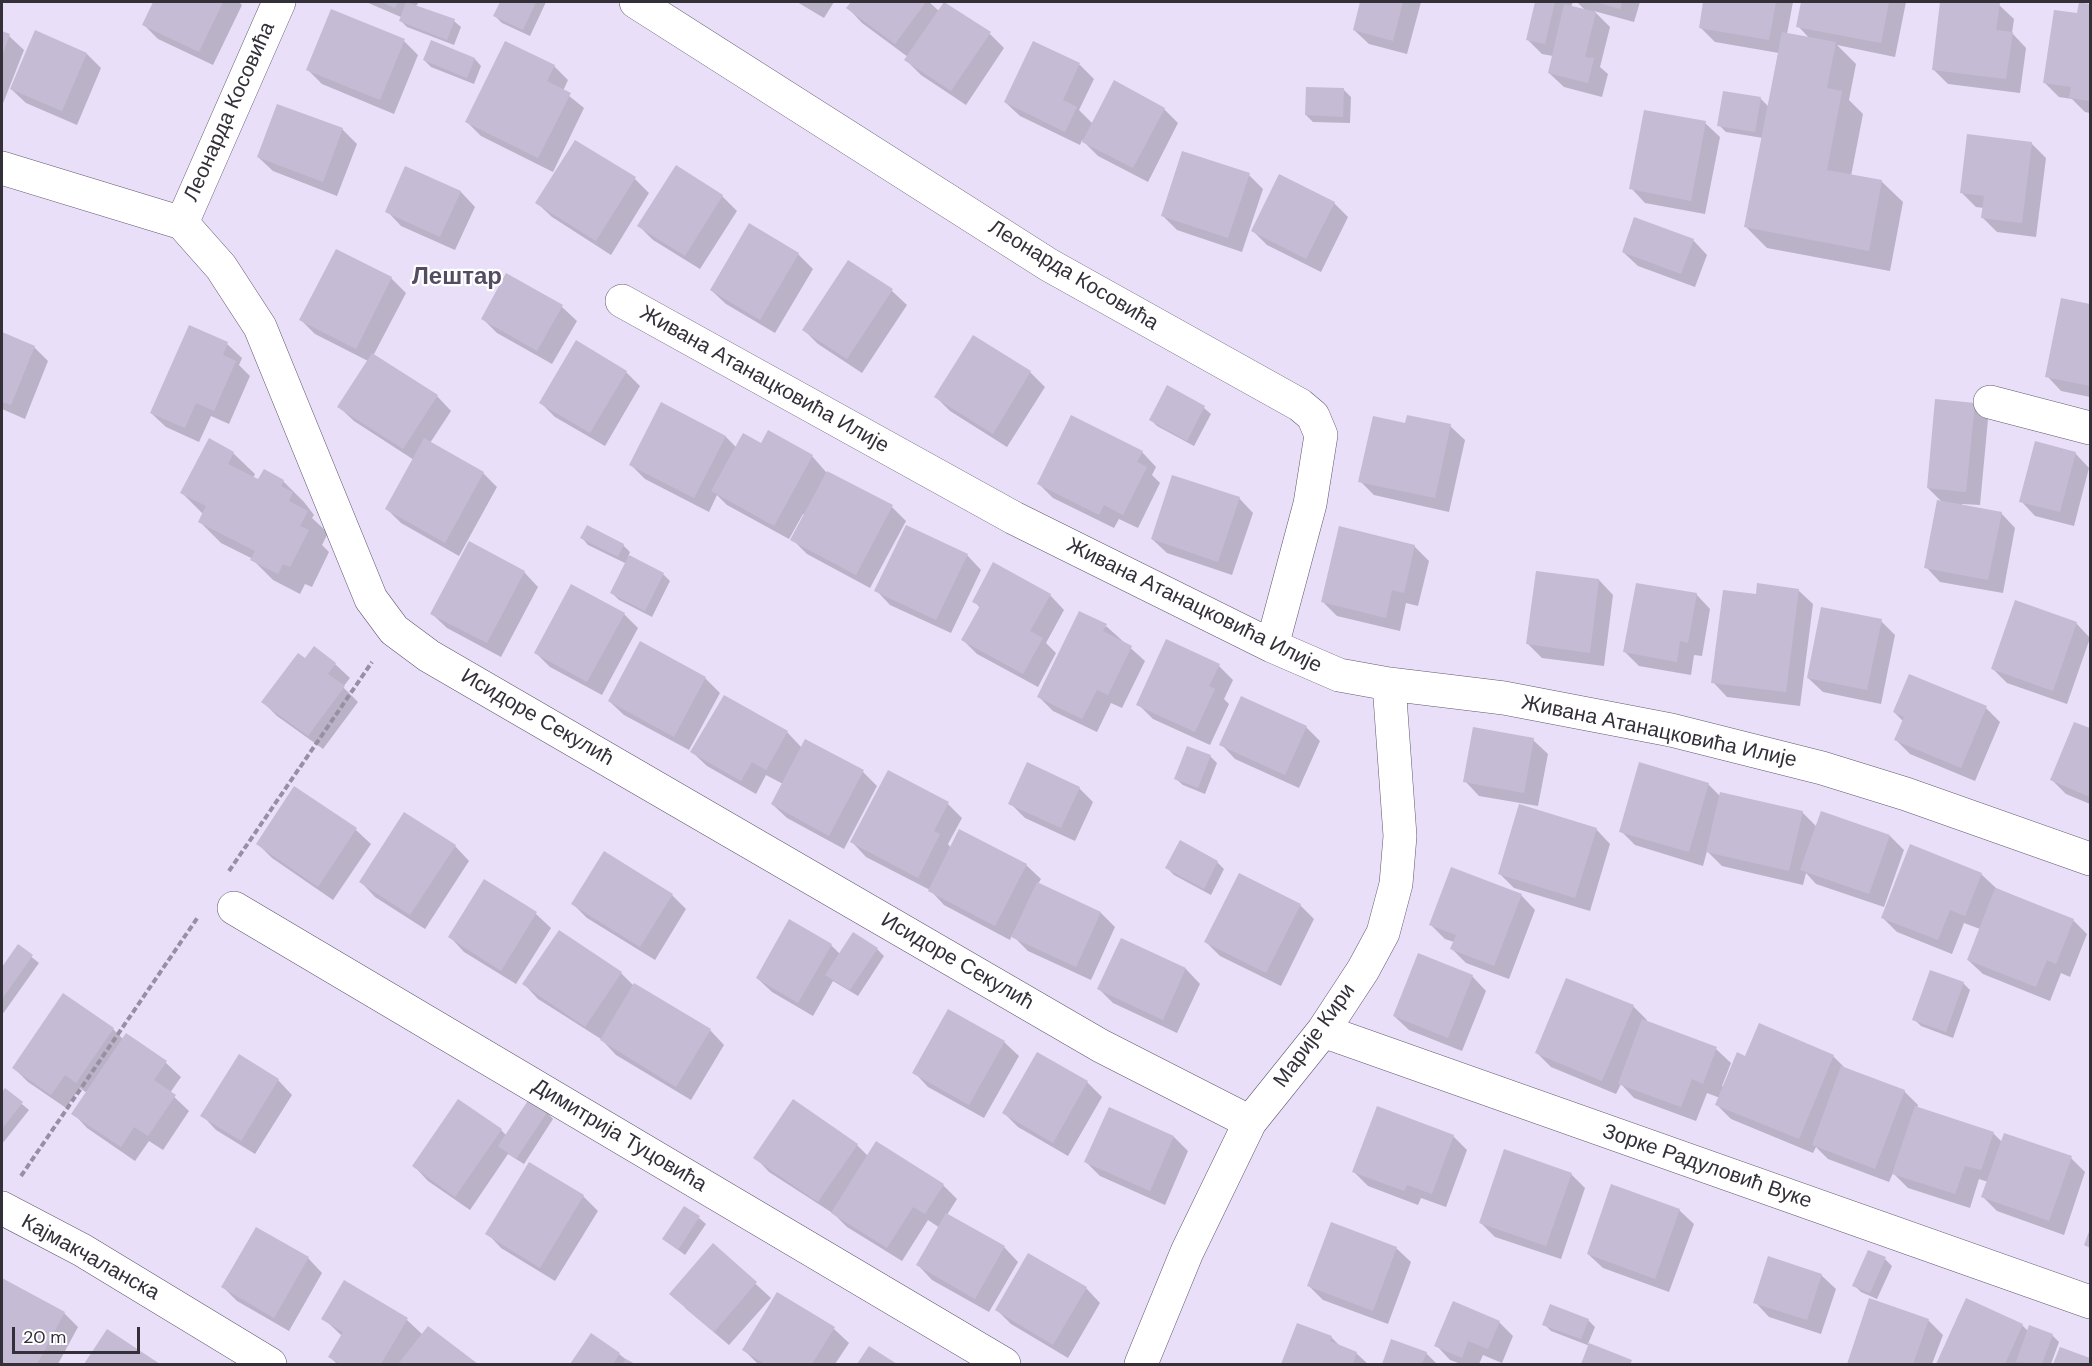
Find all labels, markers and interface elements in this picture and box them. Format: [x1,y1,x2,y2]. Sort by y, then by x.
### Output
street label: Леонарда Косовића [179,18,281,206]
street label: Леонарда Косовића [983,215,1163,337]
district label: Лештар [412,264,502,292]
street label: Живана Атанацковића Илије [635,301,893,459]
street label: Живана Атанацковића Илије [1062,533,1326,679]
street label: Исидоре Секулић [456,664,618,772]
street label: Живана Атанацковића Илије [1519,690,1799,774]
street label: Исидоре Секулић [876,908,1038,1016]
street label: Марије Кири [1269,979,1361,1093]
street label: Димитрија Туцовића [527,1074,711,1198]
street label: Зорке Радуловић Вуке [1599,1119,1815,1215]
street label: Кајмакчаланска [17,1210,163,1306]
scale bar [15,1315,142,1353]
text: 20 m [23,1325,66,1349]

